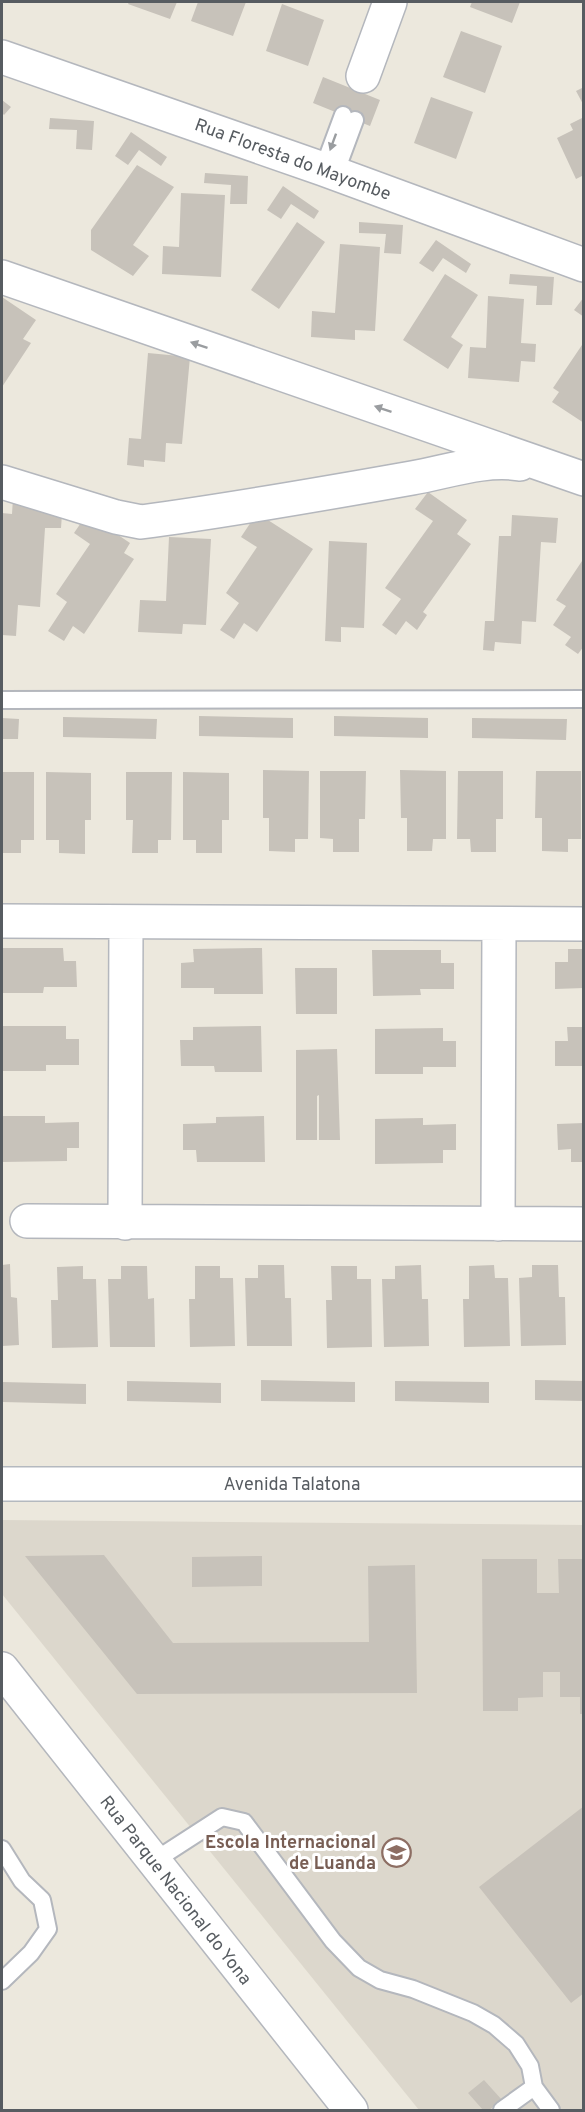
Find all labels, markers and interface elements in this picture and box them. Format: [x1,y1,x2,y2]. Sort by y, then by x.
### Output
street label: Rua Floresta do Mayombe [191,114,394,207]
one-way arrow [327,133,337,151]
one-way arrow [190,340,208,350]
one-way arrow [374,404,392,413]
street label: Avenida Talatona [223,1474,361,1497]
street label: Rua Parque Nacional do Yona [94,1792,256,1990]
place label: Escola Internacional de Luanda [205,1832,376,1876]
school or university icon: Escola Internacional de Luanda [381,1836,413,1868]

